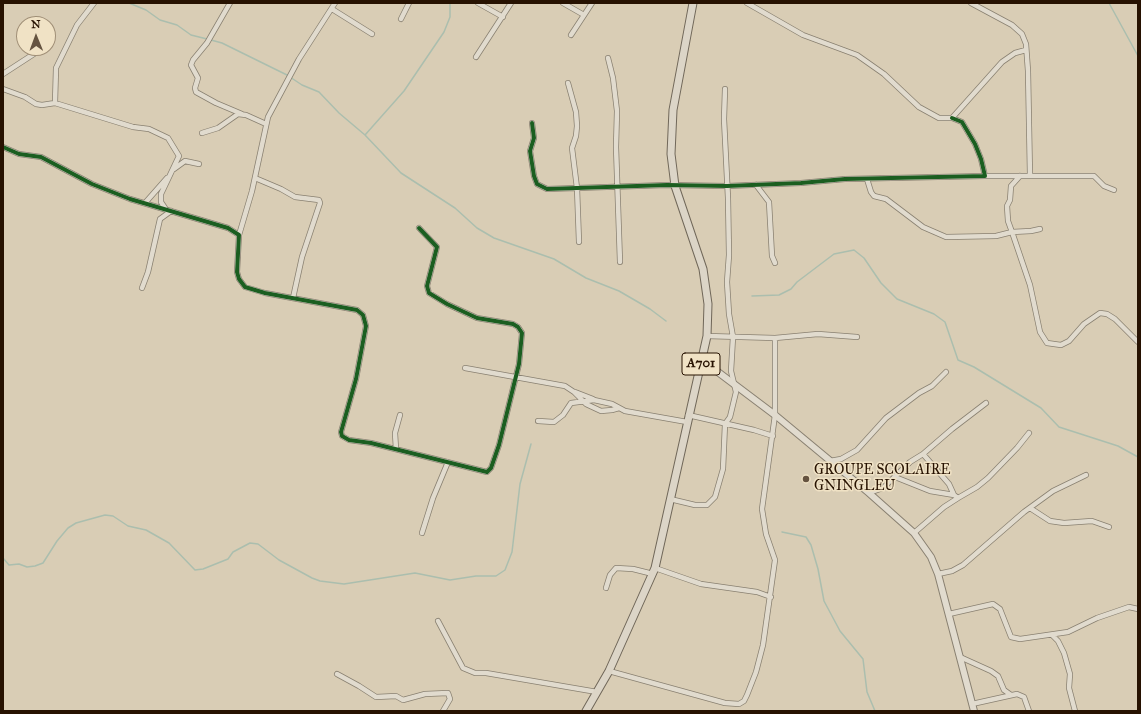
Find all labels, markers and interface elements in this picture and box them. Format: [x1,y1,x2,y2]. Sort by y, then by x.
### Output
north arrow [16,16,56,56]
text: N [31,18,41,31]
road number: A701 [682,353,720,375]
place label: GROUPE SCOLAIRE GNINGLEU [814,463,951,496]
marker: GROUPE SCOLAIRE GNINGLEU [801,474,811,484]

